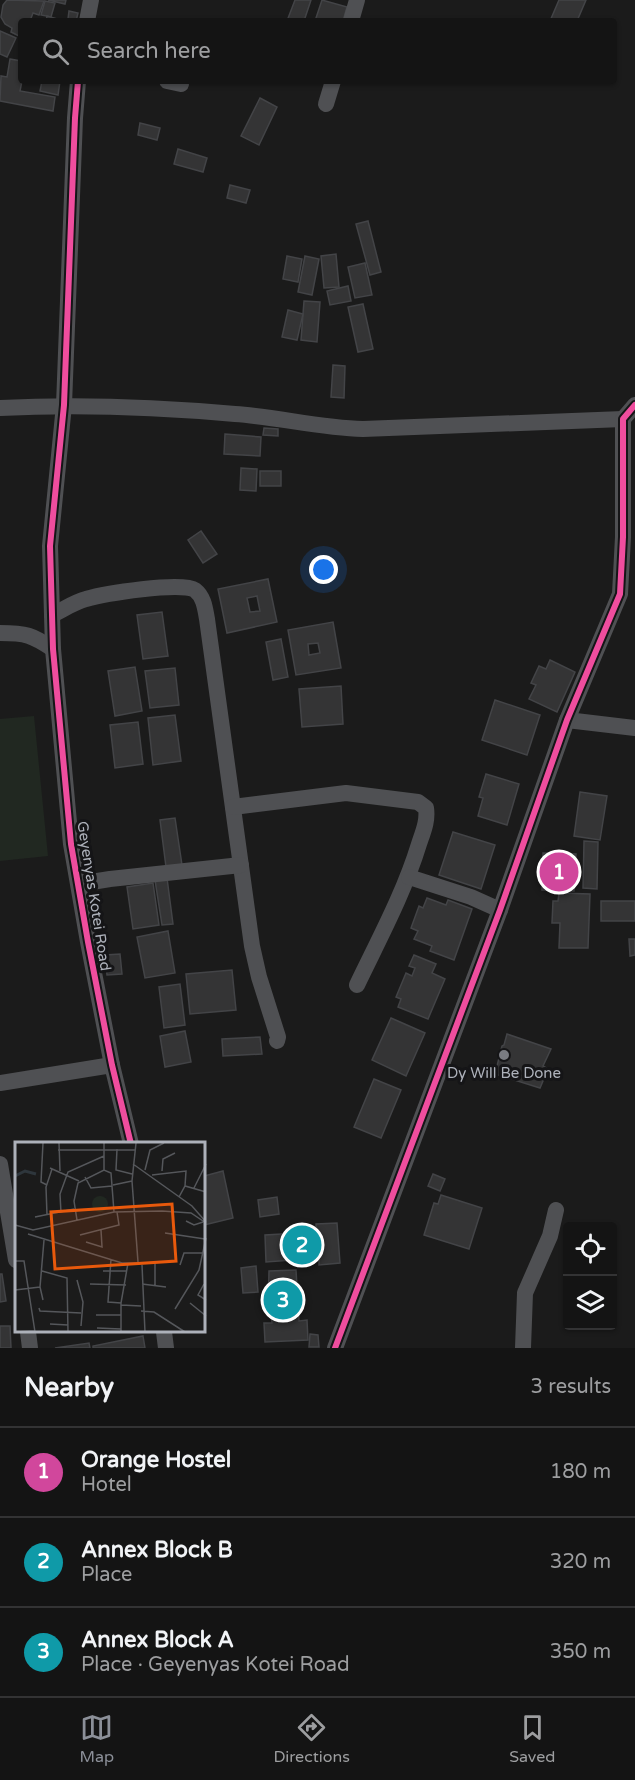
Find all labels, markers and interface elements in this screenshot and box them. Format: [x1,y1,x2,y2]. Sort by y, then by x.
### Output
search box [18,18,617,84]
icon: search [39,35,72,68]
text: Search here [87,38,211,64]
your location [309,555,338,584]
street label: Geyenyas Kotei Road [73,820,115,972]
pin: 1 [540,850,578,894]
marker: Dy Will Be Done [497,1048,511,1062]
place label: Dy Will Be Done [447,1064,561,1082]
inset map [15,1142,206,1333]
pin: 2 [282,1222,322,1268]
map controls [563,1222,617,1330]
button: locate [563,1222,617,1276]
button: layers [563,1276,617,1330]
pin: 3 [264,1278,302,1322]
text: Nearby [24,1372,114,1403]
text: 3 results [531,1375,611,1399]
text: Orange Hostel [81,1447,231,1473]
text: 1 [37,1460,50,1484]
text: 180 m [550,1460,611,1484]
text: Hotel [81,1473,132,1497]
text: Annex Block B [81,1537,233,1563]
text: 2 [37,1550,50,1574]
text: 320 m [550,1550,611,1574]
text: Place [81,1563,132,1587]
text: Annex Block A [81,1627,234,1653]
text: 3 [37,1640,50,1664]
text: 350 m [550,1640,611,1664]
text: Place · Geyenyas Kotei Road [81,1653,350,1677]
tab: Map [80,1711,114,1767]
tab: Directions [273,1711,350,1767]
tab: Saved [509,1711,555,1767]

